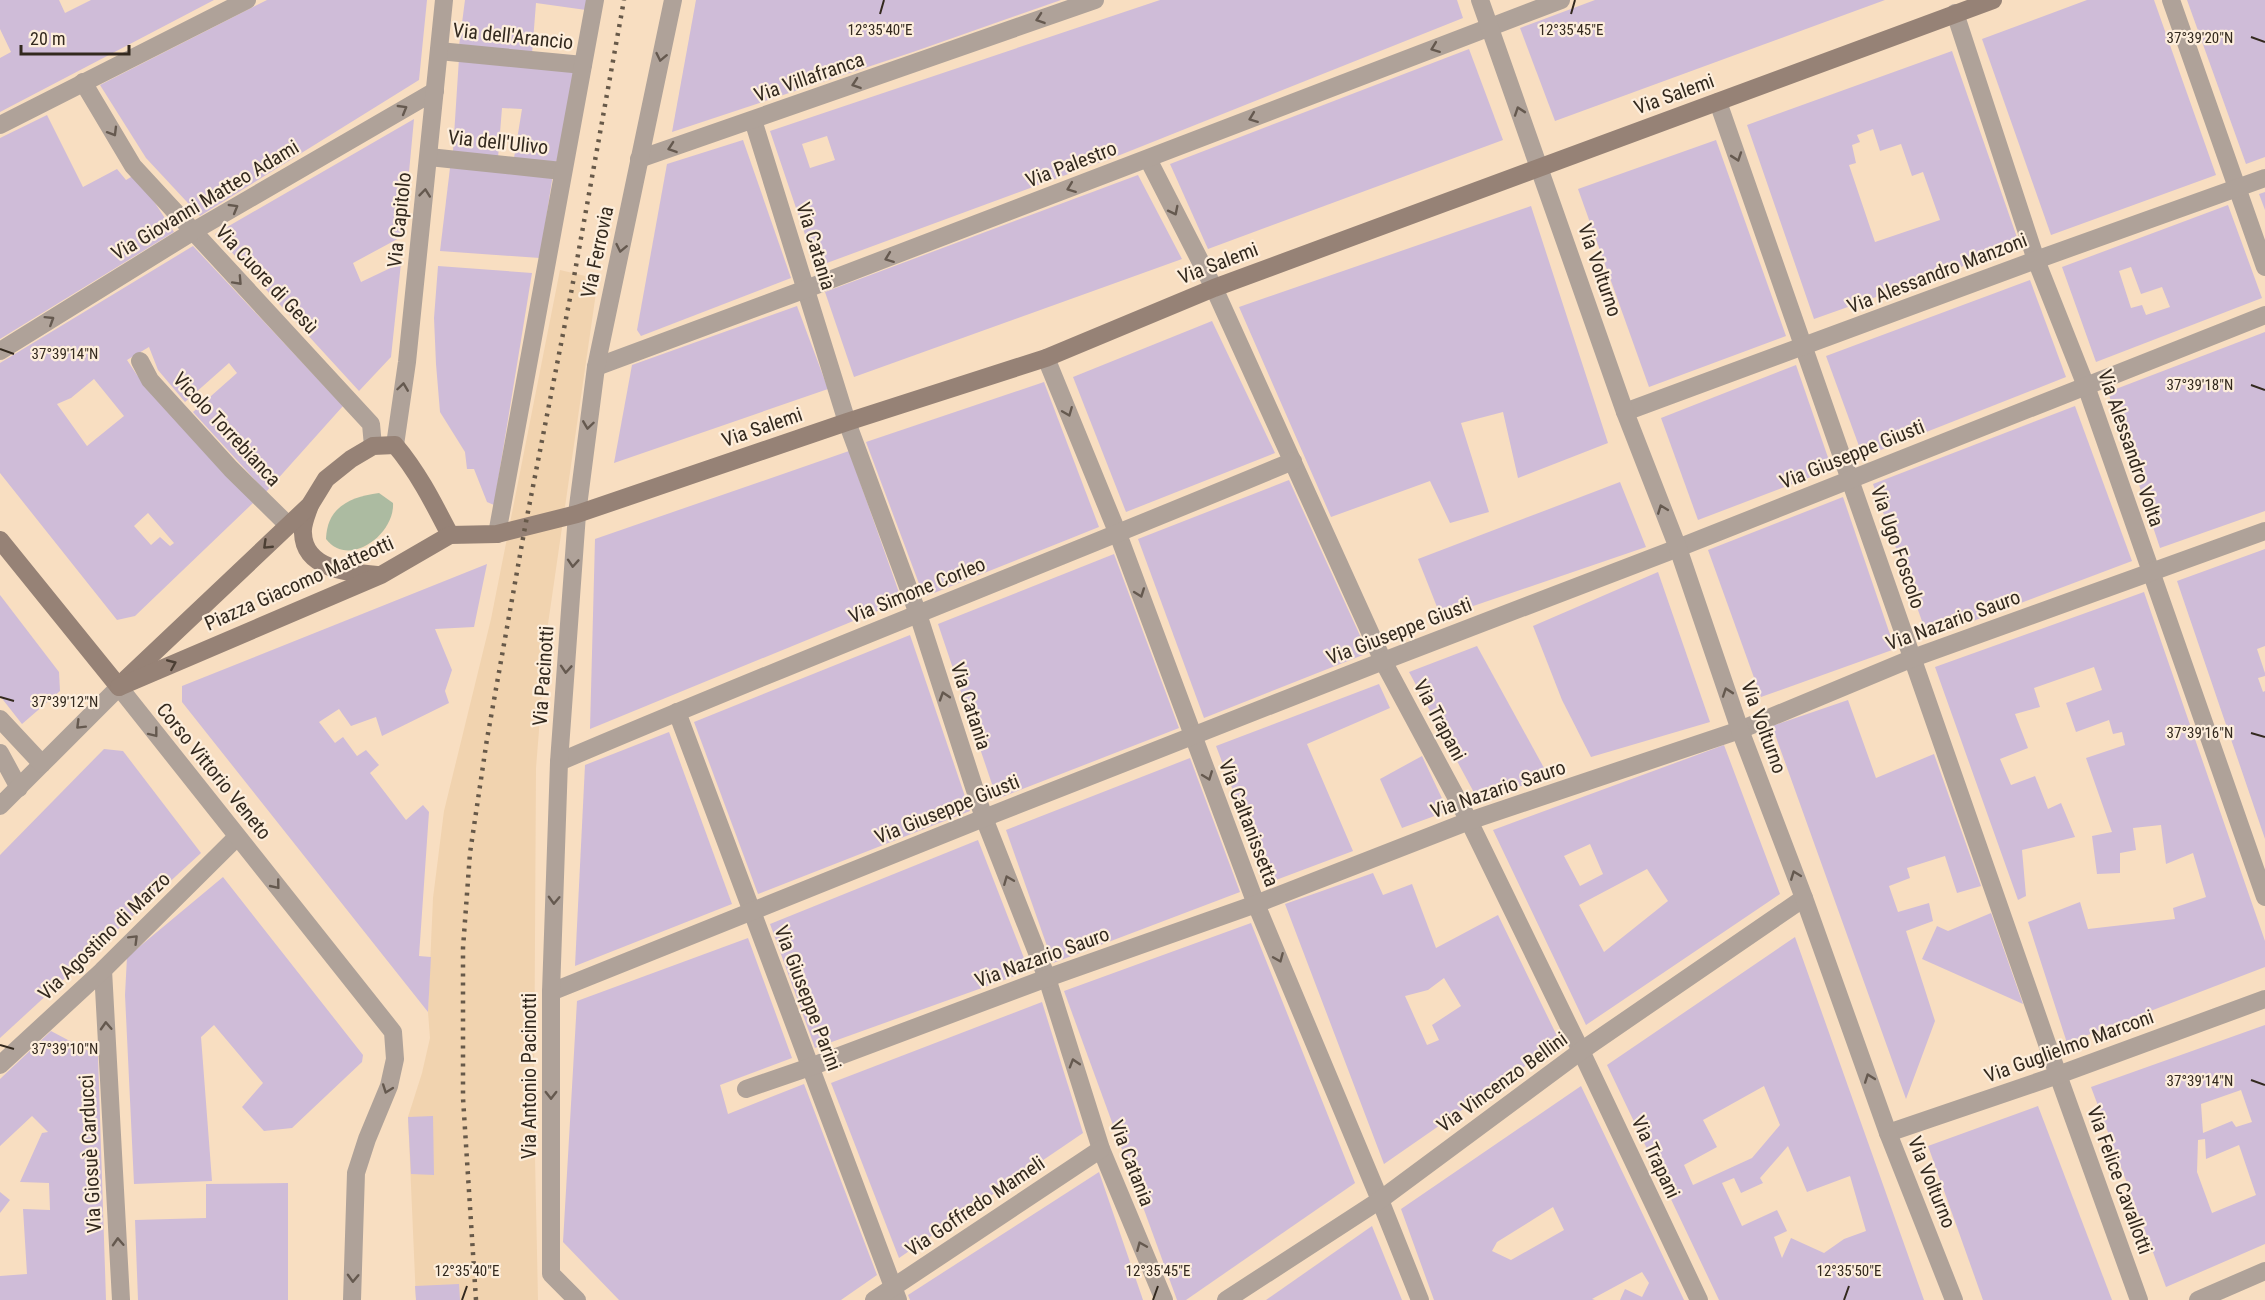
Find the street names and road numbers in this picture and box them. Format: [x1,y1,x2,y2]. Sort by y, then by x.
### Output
street label: Via dell'Arancio [451,18,575,54]
street label: Via Villafranca [751,47,867,107]
street label: Via Salemi [1631,68,1717,120]
street label: Via dell'Ulivo [447,125,549,159]
street label: Via Giovanni Matteo Adami [107,135,303,265]
street label: Via Palestro [1022,136,1120,192]
street label: Via Capitolo [382,171,416,269]
street label: Via Catania [791,199,841,293]
street label: Via Ferrovia [576,204,618,300]
street label: Via Cuore di Gesù [210,220,324,338]
street label: Via Volturno [1573,220,1627,320]
street label: Via Alessandro Manzoni [1844,228,2030,318]
street label: Via Salemi [1175,237,1261,289]
street label: Via Alessandro Volta [2093,366,2169,530]
street label: Vicolo Torrebianca [168,367,286,491]
street label: Via Salemi [719,402,805,452]
street label: Via Giuseppe Giusti [1776,414,1928,494]
street label: Via Ugo Foscolo [1866,482,1930,612]
street label: Piazza Giacomo Matteotti [201,530,397,636]
street label: Via Simone Corleo [845,552,989,628]
street label: Via Nazario Sauro [1883,585,2023,655]
street label: Via Giuseppe Giusti [1323,592,1475,670]
street label: Via Pacinotti [528,625,558,727]
street label: Via Catania [946,659,996,753]
street label: Via Trapani [1409,675,1471,765]
street label: Via Volturno [1736,677,1792,777]
street label: Corso Vittorio Veneto [151,698,277,844]
street label: Via Nazario Sauro [1427,755,1569,823]
street label: Via Caltanissetta [1214,756,1284,890]
street label: Via Giuseppe Giusti [871,769,1023,849]
street label: Via Agostino di Marzo [33,867,175,1005]
street label: Via Giuseppe Parini [769,922,847,1074]
street label: Via Nazario Sauro [972,922,1112,992]
street label: Via Antonio Pacinotti [517,993,541,1159]
street label: Via Guglielmo Marconi [1981,1004,2157,1088]
street label: Via Vincenzo Bellini [1432,1027,1572,1137]
street label: Via Giosuè Carducci [74,1074,106,1234]
street label: Via Felice Cavallotti [2082,1103,2158,1257]
street label: Via Trapani [1626,1112,1686,1202]
street label: Via Catania [1105,1117,1159,1209]
street label: Via Volturno [1903,1133,1961,1231]
street label: Via Goffredo Mameli [901,1151,1049,1261]

